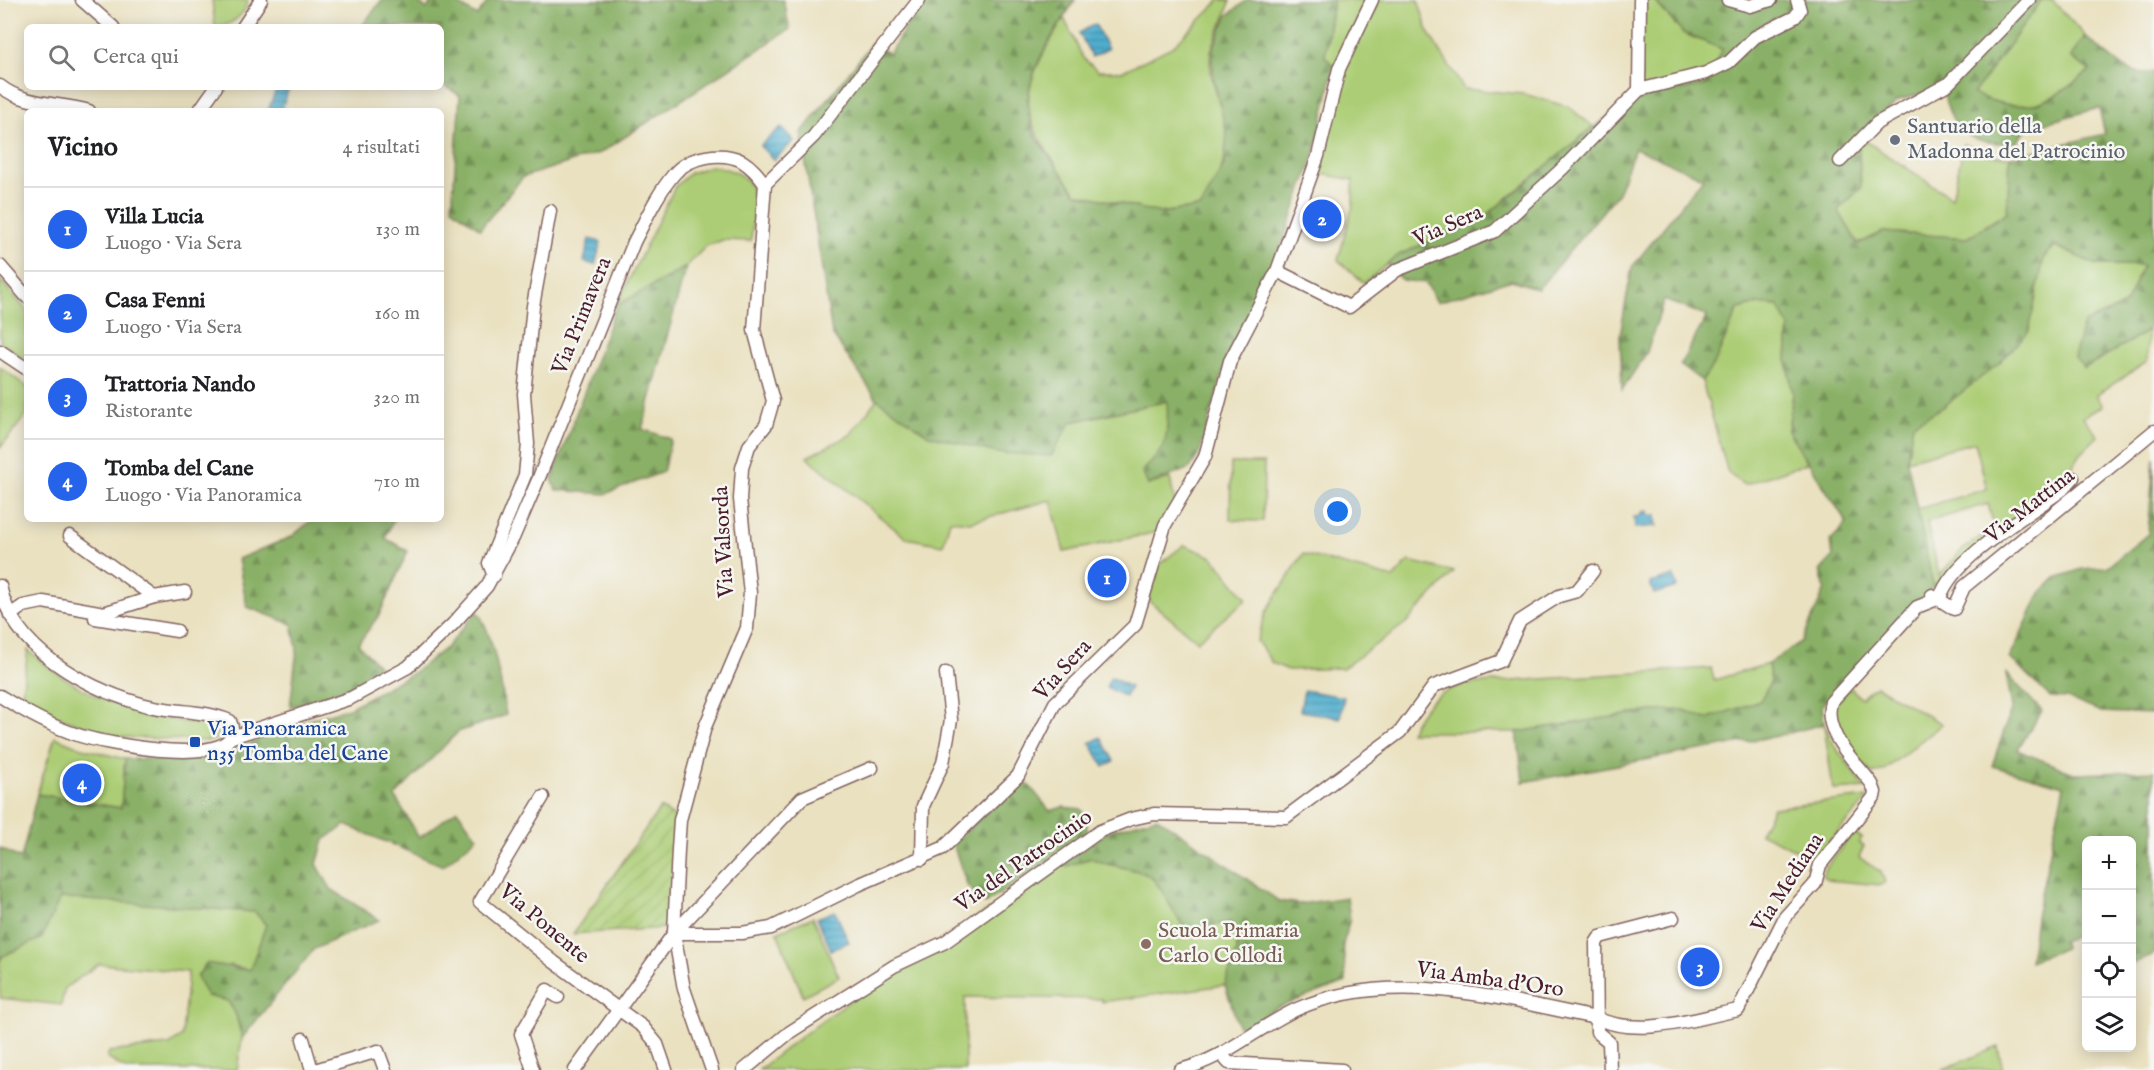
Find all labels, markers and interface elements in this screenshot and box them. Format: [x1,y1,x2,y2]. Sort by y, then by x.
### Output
search box [24,24,444,90]
icon: search [45,41,78,74]
text: Cerca qui [93,43,179,71]
place label: Santuario della Madonna del Patrocinio [1907,113,2126,166]
text: Vicino [48,131,118,164]
marker: Santuario della Madonna del Patrocinio [1888,133,1902,147]
text: 4 risultati [343,135,420,160]
pin: 2 [1302,196,1342,242]
street label: Via Sera [1408,198,1488,254]
text: Villa Lucia [105,203,204,231]
text: 1 [64,217,71,242]
text: 130 m [375,217,420,242]
text: Luogo · Via Sera [105,231,242,256]
street label: Via Primavera [545,252,619,380]
text: Casa Fenni [105,287,206,315]
text: 2 [63,301,72,326]
text: 160 m [374,301,420,326]
text: Luogo · Via Sera [105,315,242,340]
text: Trattoria Nando [105,371,255,399]
text: 3 [64,385,71,410]
text: 320 m [374,385,420,410]
text: Ristorante [105,399,193,424]
text: Tomba del Cane [105,455,254,483]
street label: Via Mattina [1978,462,2081,551]
text: 4 [63,469,72,494]
text: 710 m [374,469,420,494]
text: Luogo · Via Panoramica [105,483,302,508]
street label: Via Valsorda [707,485,741,600]
your location [1323,497,1352,526]
pin: 1 [1088,556,1126,600]
street label: Via Sera [1027,633,1098,707]
place label: Via Panoramica n35 Tomba del Cane [206,715,388,768]
marker: Via Panoramica n35 Tomba del Cane [188,735,202,749]
pin: 4 [62,760,101,806]
street label: Via del Patrocinio [949,803,1098,919]
street label: Via Mediana [1745,827,1831,939]
map controls [2082,836,2136,1052]
button: + [2082,836,2136,890]
street label: Via Ponente [492,877,595,970]
button: − [2082,890,2136,944]
place label: Scuola Primaria Carlo Collodi [1158,917,1299,970]
marker: Scuola Primaria Carlo Collodi [1139,937,1153,951]
pin: 3 [1680,944,1720,990]
button: locate [2082,944,2136,998]
street label: Via Amba d'Oro [1414,956,1566,1004]
button: layers [2082,998,2136,1052]

